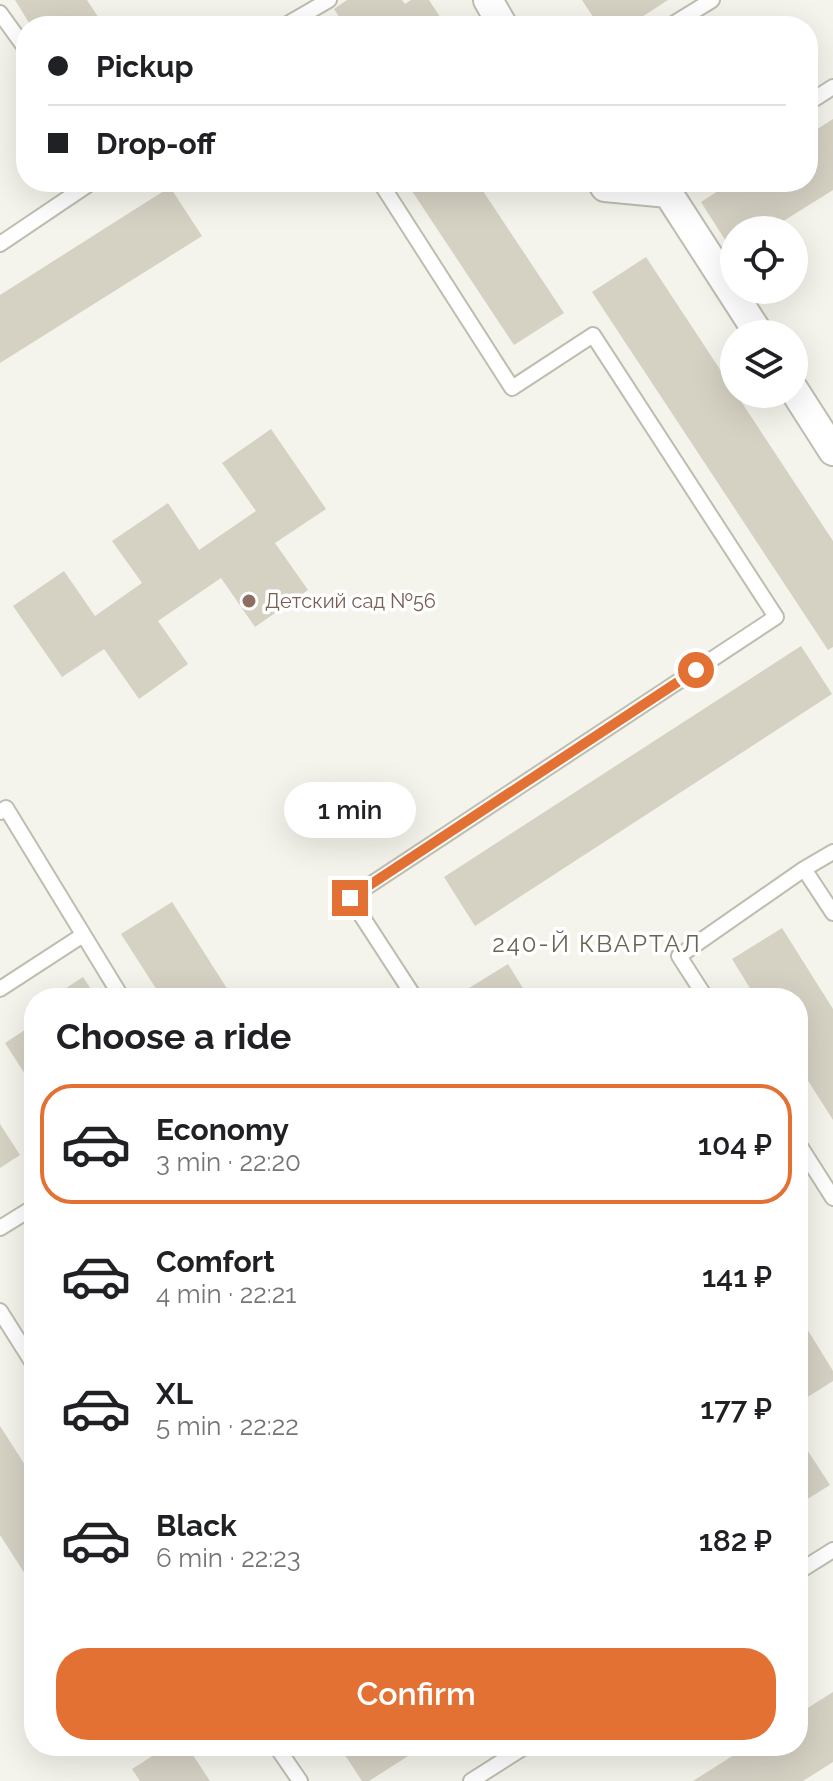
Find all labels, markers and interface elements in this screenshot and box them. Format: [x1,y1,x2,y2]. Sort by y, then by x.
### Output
text: Pickup [96,49,194,84]
text: Drop-off [96,126,216,161]
map controls [720,216,808,408]
button: locate [720,216,808,304]
button: layers [720,320,808,408]
place label: Детский сад №56 [265,589,436,613]
marker: Детский сад №56 [240,592,258,610]
route start [678,652,714,688]
callout: 1 min [284,782,416,838]
text: 1 min [318,795,382,825]
route end [332,880,368,916]
district label: 240-Й КВАРТАЛ [492,929,702,958]
text: Choose a ride [56,1015,291,1057]
icon: car [60,1108,132,1180]
text: Economy [156,1112,289,1147]
text: 104 ₽ [698,1127,772,1162]
text: 3 min · 22:20 [156,1147,301,1177]
icon: car [60,1240,132,1312]
text: Comfort [156,1244,275,1279]
text: 141 ₽ [702,1259,772,1294]
text: 4 min · 22:21 [156,1279,296,1309]
icon: car [60,1372,132,1444]
text: XL [156,1376,193,1411]
text: 177 ₽ [700,1391,772,1426]
text: 5 min · 22:22 [156,1411,299,1441]
icon: car [60,1504,132,1576]
text: Black [156,1508,237,1543]
text: 182 ₽ [699,1523,772,1558]
text: 6 min · 22:23 [156,1543,301,1573]
button: Confirm [56,1648,776,1740]

